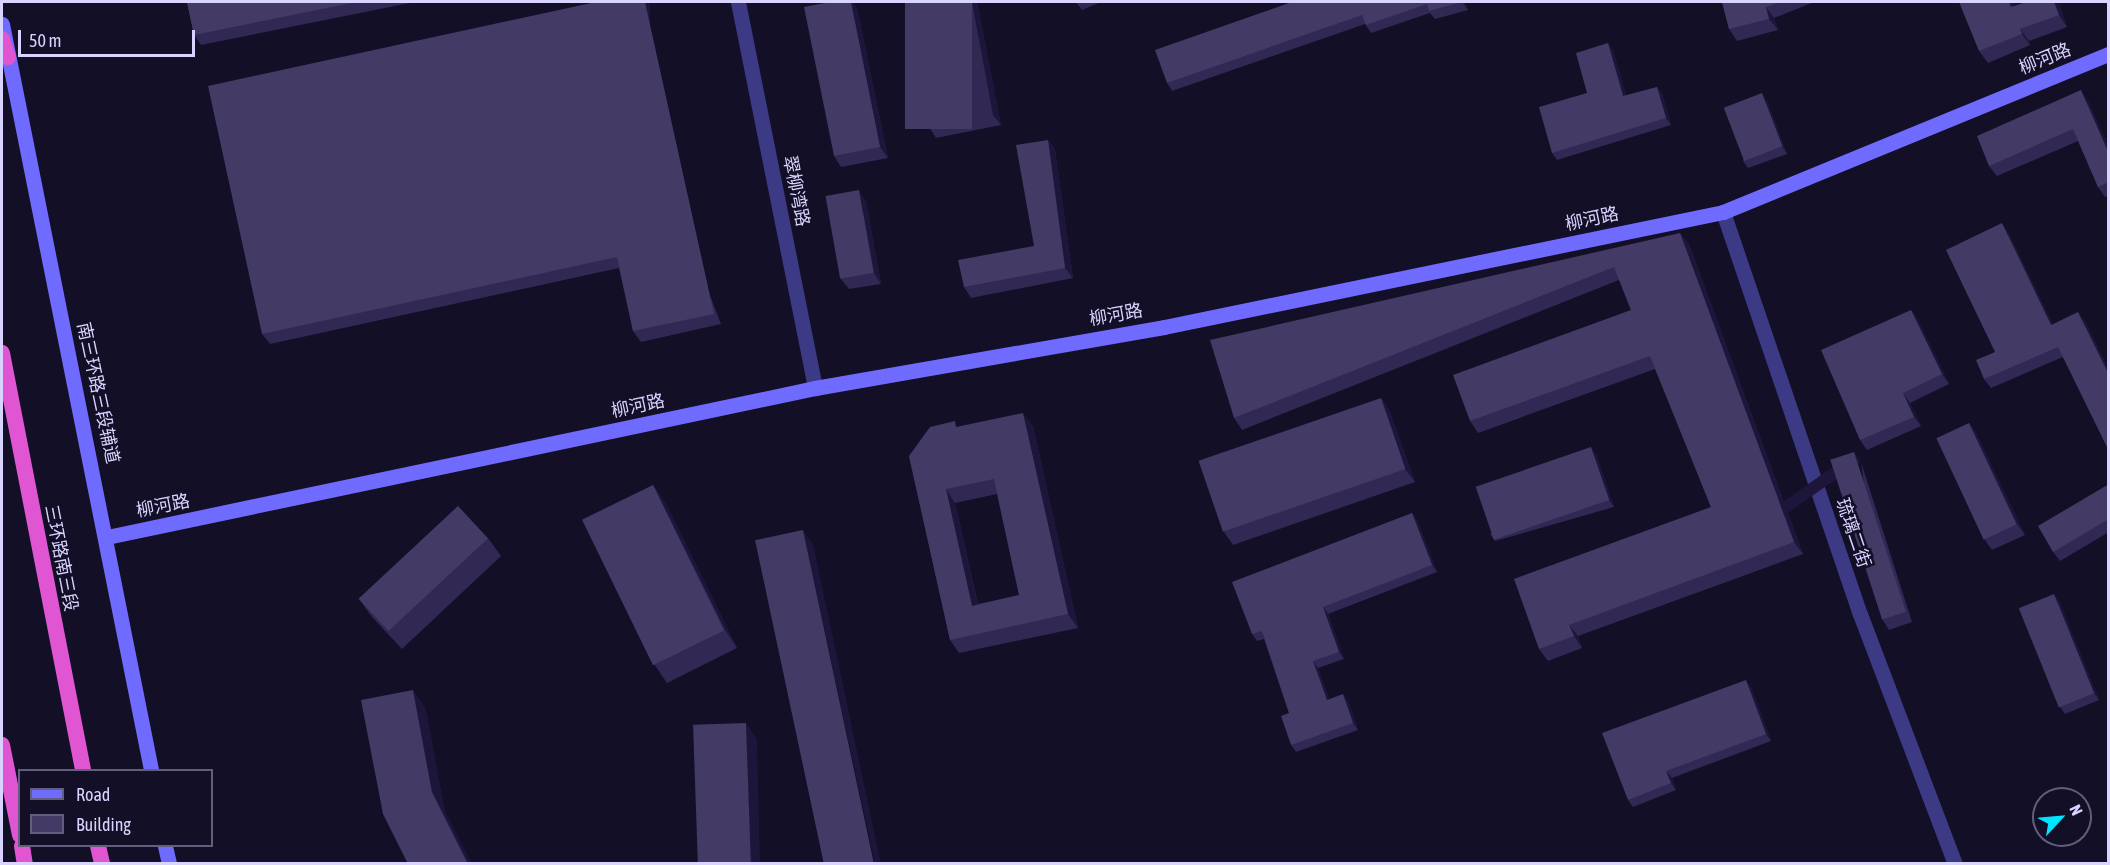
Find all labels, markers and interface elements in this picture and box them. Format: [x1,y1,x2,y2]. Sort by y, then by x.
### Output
scale bar [21,18,198,56]
text: 50 m [29,30,61,51]
street label: 柳河路 [2016,39,2074,79]
street label: 翠柳湾路 [779,154,813,228]
street label: 柳河路 [1563,203,1621,235]
street label: 柳河路 [1088,300,1144,330]
street label: 南三环路三段辅道 [72,320,124,466]
street label: 柳河路 [609,390,667,422]
street label: 柳河路 [134,490,192,522]
street label: 琉璃二街 [1831,495,1875,571]
street label: 三环路南三段 [40,503,82,613]
legend [18,769,213,847]
text: Road [76,784,110,805]
north arrow [2032,787,2092,847]
text: N [2066,802,2087,818]
text: Building [76,814,131,835]

